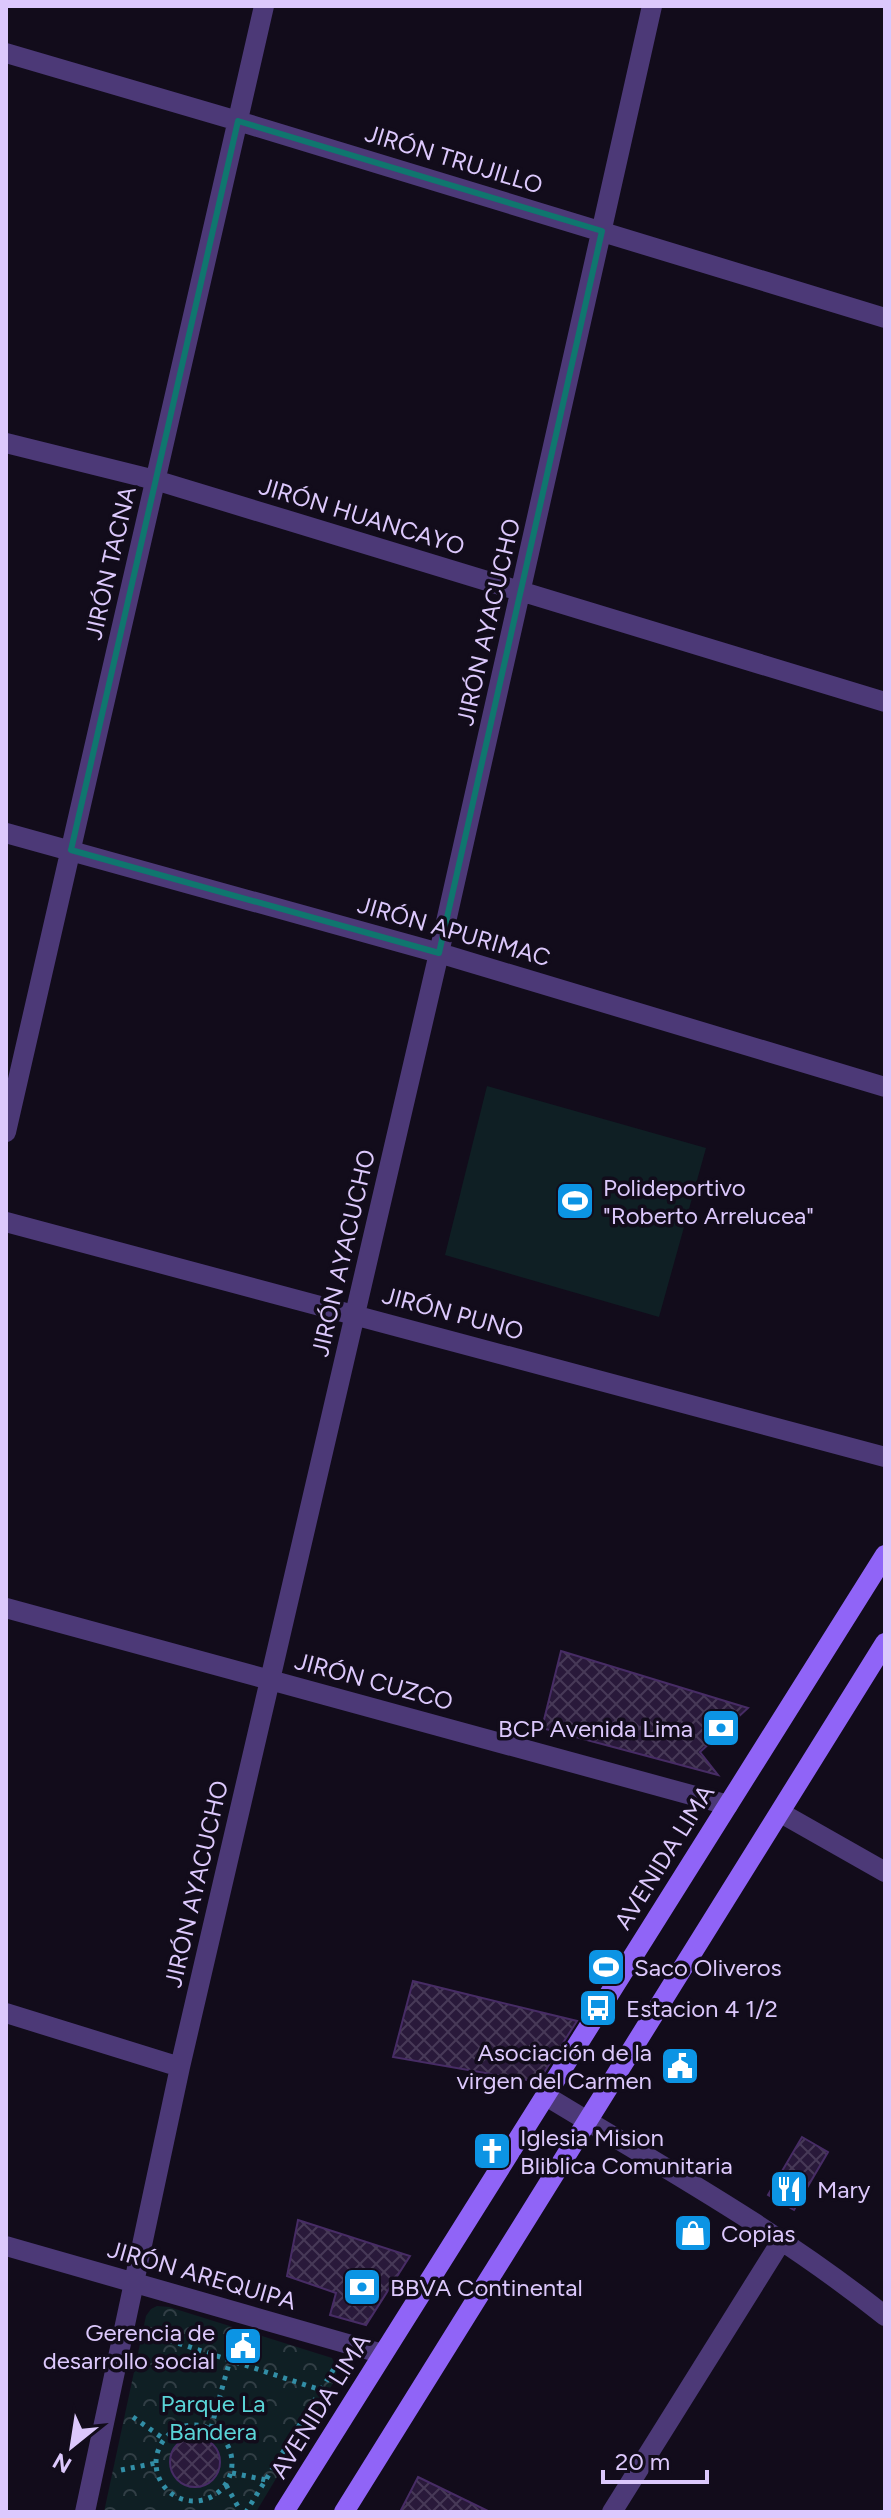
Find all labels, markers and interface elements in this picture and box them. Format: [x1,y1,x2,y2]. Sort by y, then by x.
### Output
street label: JIRÓN TRUJILLO [362,118,546,200]
street label: JIRÓN HUANCAYO [256,471,468,561]
street label: JIRÓN TACNA [78,483,142,642]
street label: JIRÓN AYACUCHO [450,516,526,728]
street label: JIRÓN APURIMAC [354,890,554,972]
street label: JIRÓN AYACUCHO [305,1147,381,1359]
place label: Polideportivo "Roberto Arrelucea" [603,1173,814,1230]
sports icon: Polideportivo "Roberto Arrelucea" [554,1180,596,1222]
street label: JIRÓN PUNO [379,1280,527,1346]
street label: JIRÓN CUZCO [292,1646,456,1716]
bank icon: BCP Avenida Lima [700,1707,742,1749]
place label: BCP Avenida Lima [498,1714,693,1743]
street label: JIRÓN AYACUCHO [158,1778,234,1990]
street label: AVENIDA LIMA [608,1779,721,1935]
sports icon: Saco Oliveros [585,1946,627,1988]
place label: Saco Oliveros [634,1953,782,1982]
bus stop icon: Estacion 4 1/2 [577,1987,619,2029]
place label: Estacion 4 1/2 [626,1994,778,2023]
place label: Asociación de la virgen del Carmen [456,2038,652,2095]
public building icon: Asociación de la virgen del Carmen [659,2045,701,2087]
place label: Iglesia Mision Bliblica Comunitaria [520,2123,733,2180]
church icon: Iglesia Mision Bliblica Comunitaria [471,2130,513,2172]
restaurant icon: Mary [768,2168,810,2210]
place label: Mary [817,2175,871,2204]
shop icon: Copias [672,2212,714,2254]
place label: Copias [721,2219,795,2248]
street label: JIRÓN AREQUIPA [104,2234,300,2316]
bank icon: BBVA Continental [341,2266,383,2308]
place label: BBVA Continental [390,2273,583,2302]
place label: Gerencia de desarrollo social [43,2318,215,2375]
public building icon: Gerencia de desarrollo social [222,2325,264,2367]
street label: AVENIDA LIMA [264,2328,377,2484]
park label: Parque La Bandera [160,2389,266,2446]
north arrow [32,2406,112,2486]
scale bar [603,2434,707,2484]
text: N [48,2447,76,2479]
text: 20 m [615,2447,670,2476]

